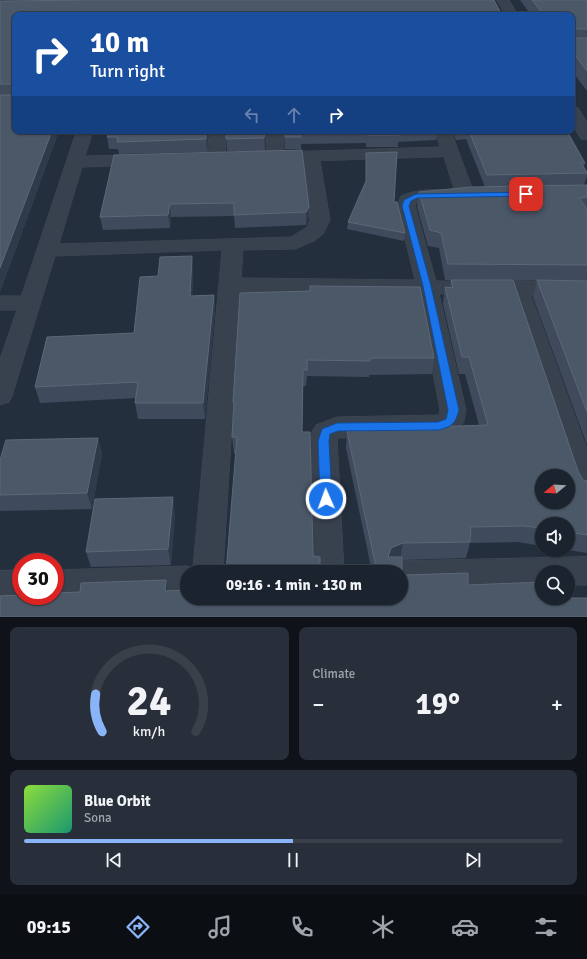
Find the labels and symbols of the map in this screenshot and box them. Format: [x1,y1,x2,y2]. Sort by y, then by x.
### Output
pin [509,177,543,211]
north arrow [535,469,575,509]
position arrow [305,478,347,520]
speed limit sign: 30 [12,553,64,605]

